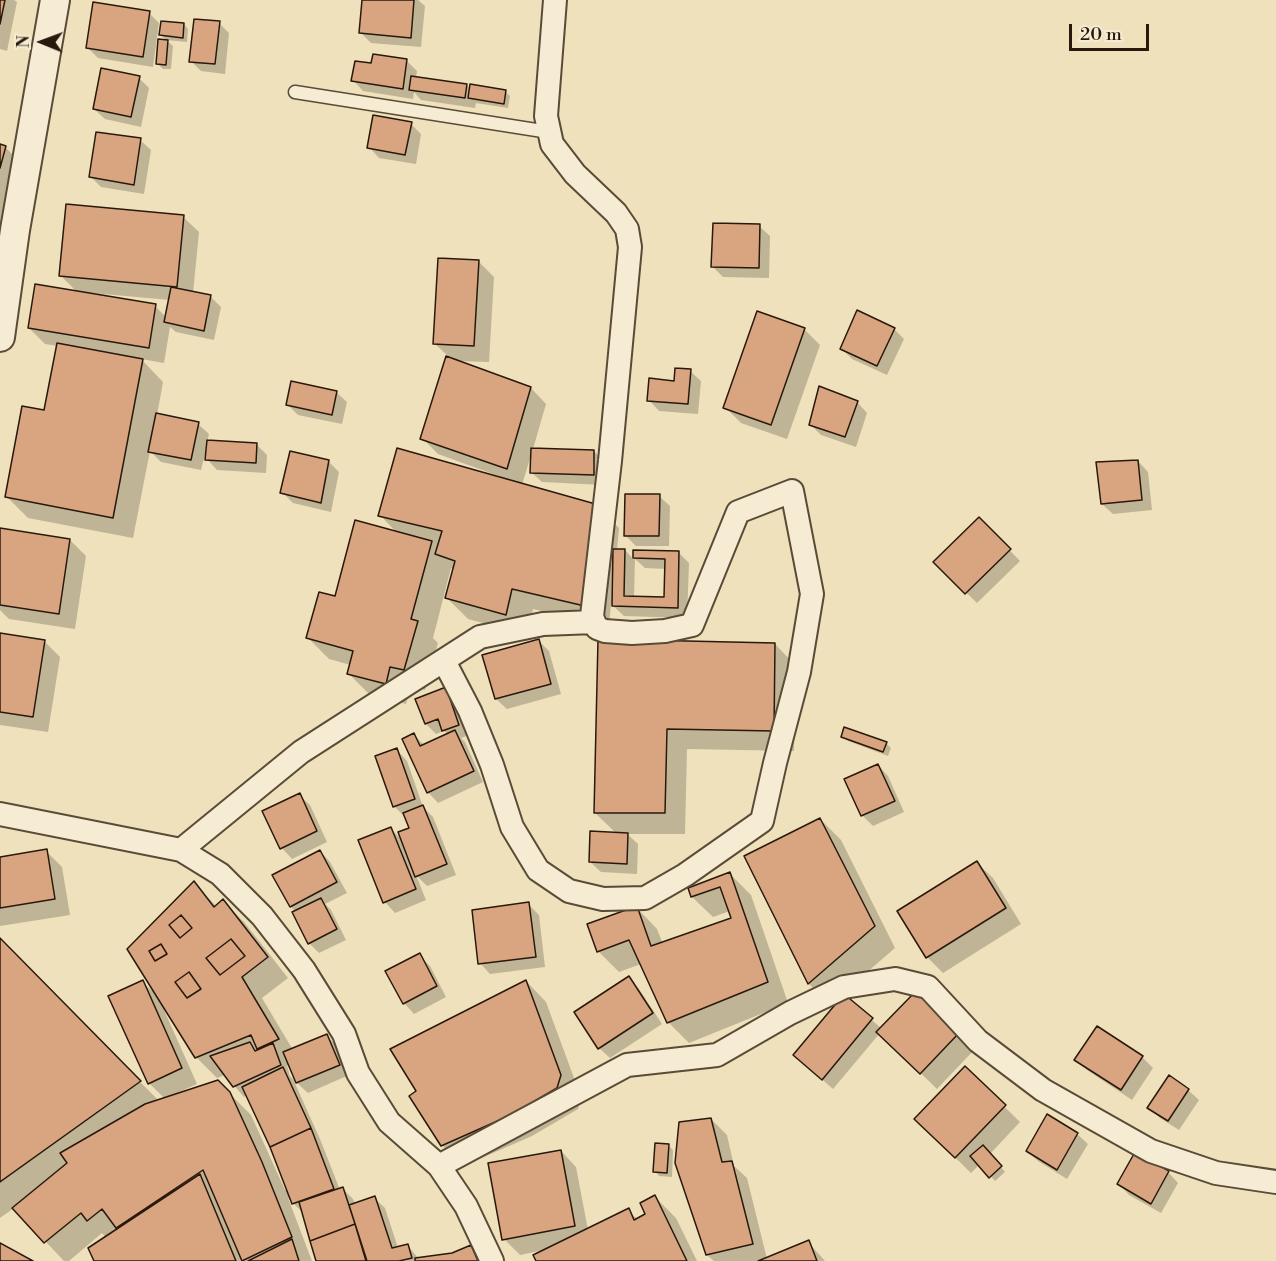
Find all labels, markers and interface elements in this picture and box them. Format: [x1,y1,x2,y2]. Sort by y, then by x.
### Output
north arrow [12,12,72,72]
scale bar [1072,12,1152,50]
text: 20 m [1080,23,1122,46]
text: N [14,35,34,48]

